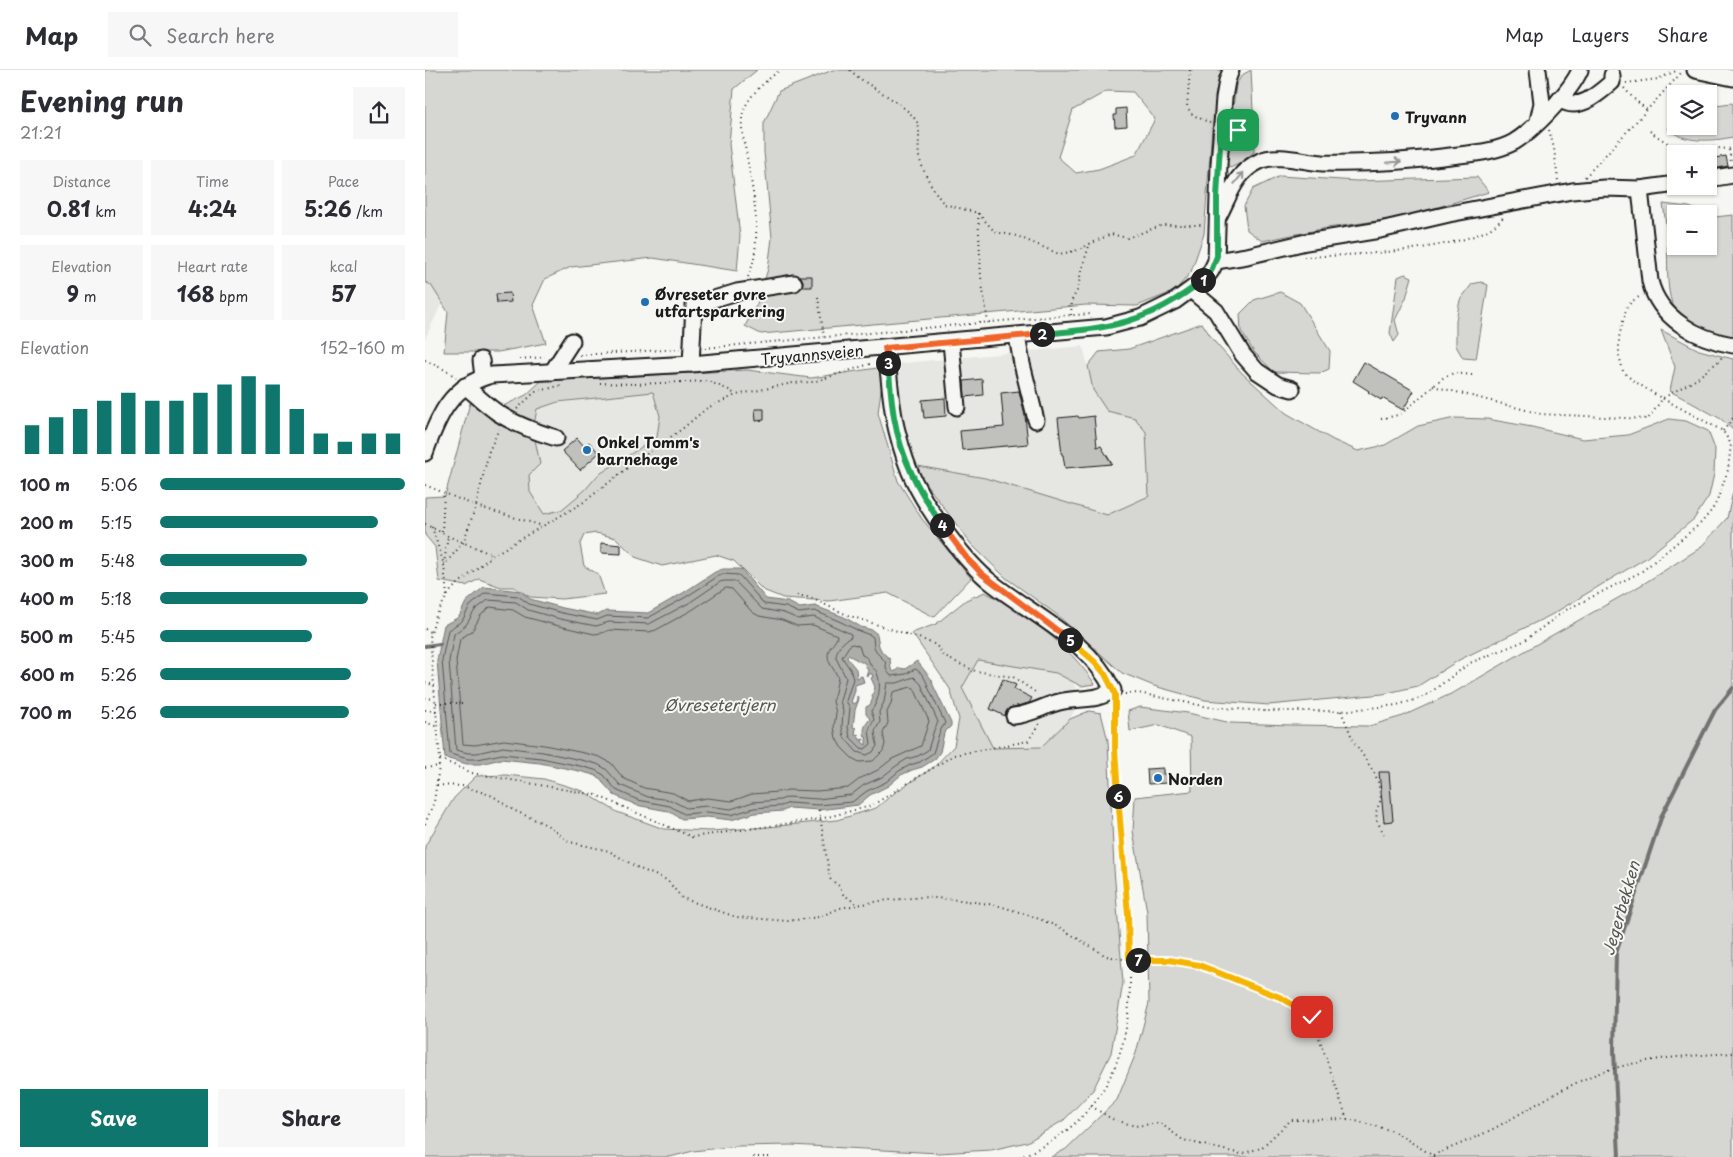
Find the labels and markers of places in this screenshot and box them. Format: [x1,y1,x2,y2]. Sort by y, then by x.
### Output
place label: Tryvann [1405,105,1467,128]
pin [1217,109,1259,151]
marker: Tryvann [1389,110,1401,122]
pin: 1 [1191,268,1215,292]
place label: Øvreseter øvre utfartsparkering [655,282,785,322]
marker: Øvreseter øvre utfartsparkering [639,296,651,308]
pin: 2 [1029,322,1055,346]
pin: 3 [875,350,901,376]
place label: Onkel Tomm's barnehage [597,430,700,470]
marker: Onkel Tomm's barnehage [581,444,593,456]
pin: 4 [929,512,955,538]
pin: 5 [1057,628,1083,652]
place label: Norden [1168,767,1223,790]
marker: Norden [1152,772,1164,784]
pin: 6 [1105,784,1131,808]
pin: 7 [1125,948,1151,972]
pin [1291,996,1333,1038]

